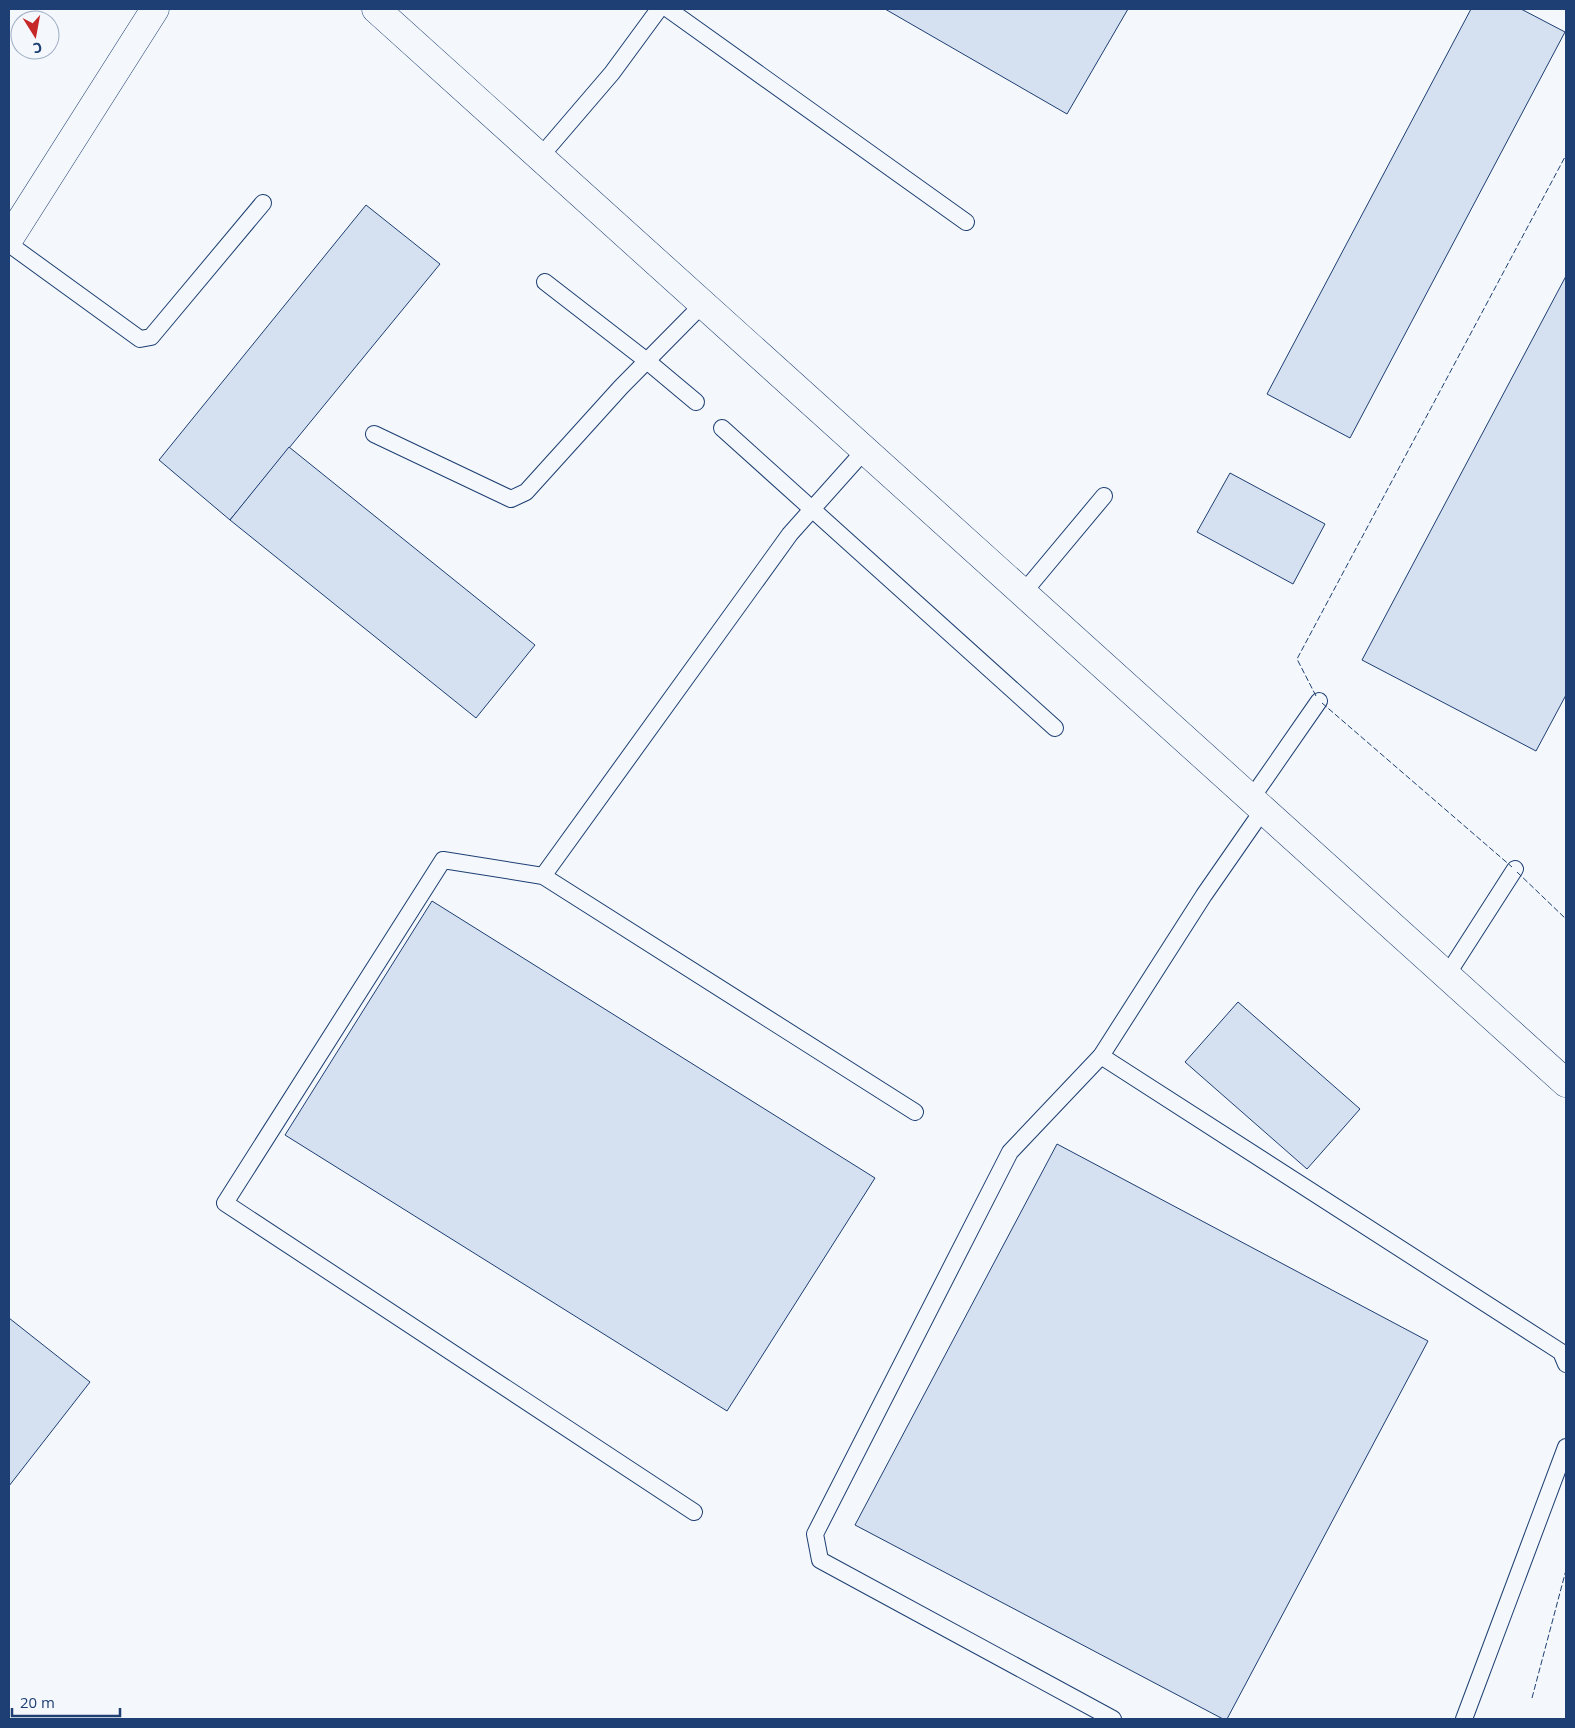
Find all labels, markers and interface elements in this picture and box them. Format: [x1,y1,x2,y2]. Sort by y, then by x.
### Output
north arrow [10,10,60,60]
text: С [31,38,44,58]
scale bar [12,1686,120,1718]
text: 20 m [20,1692,55,1712]

